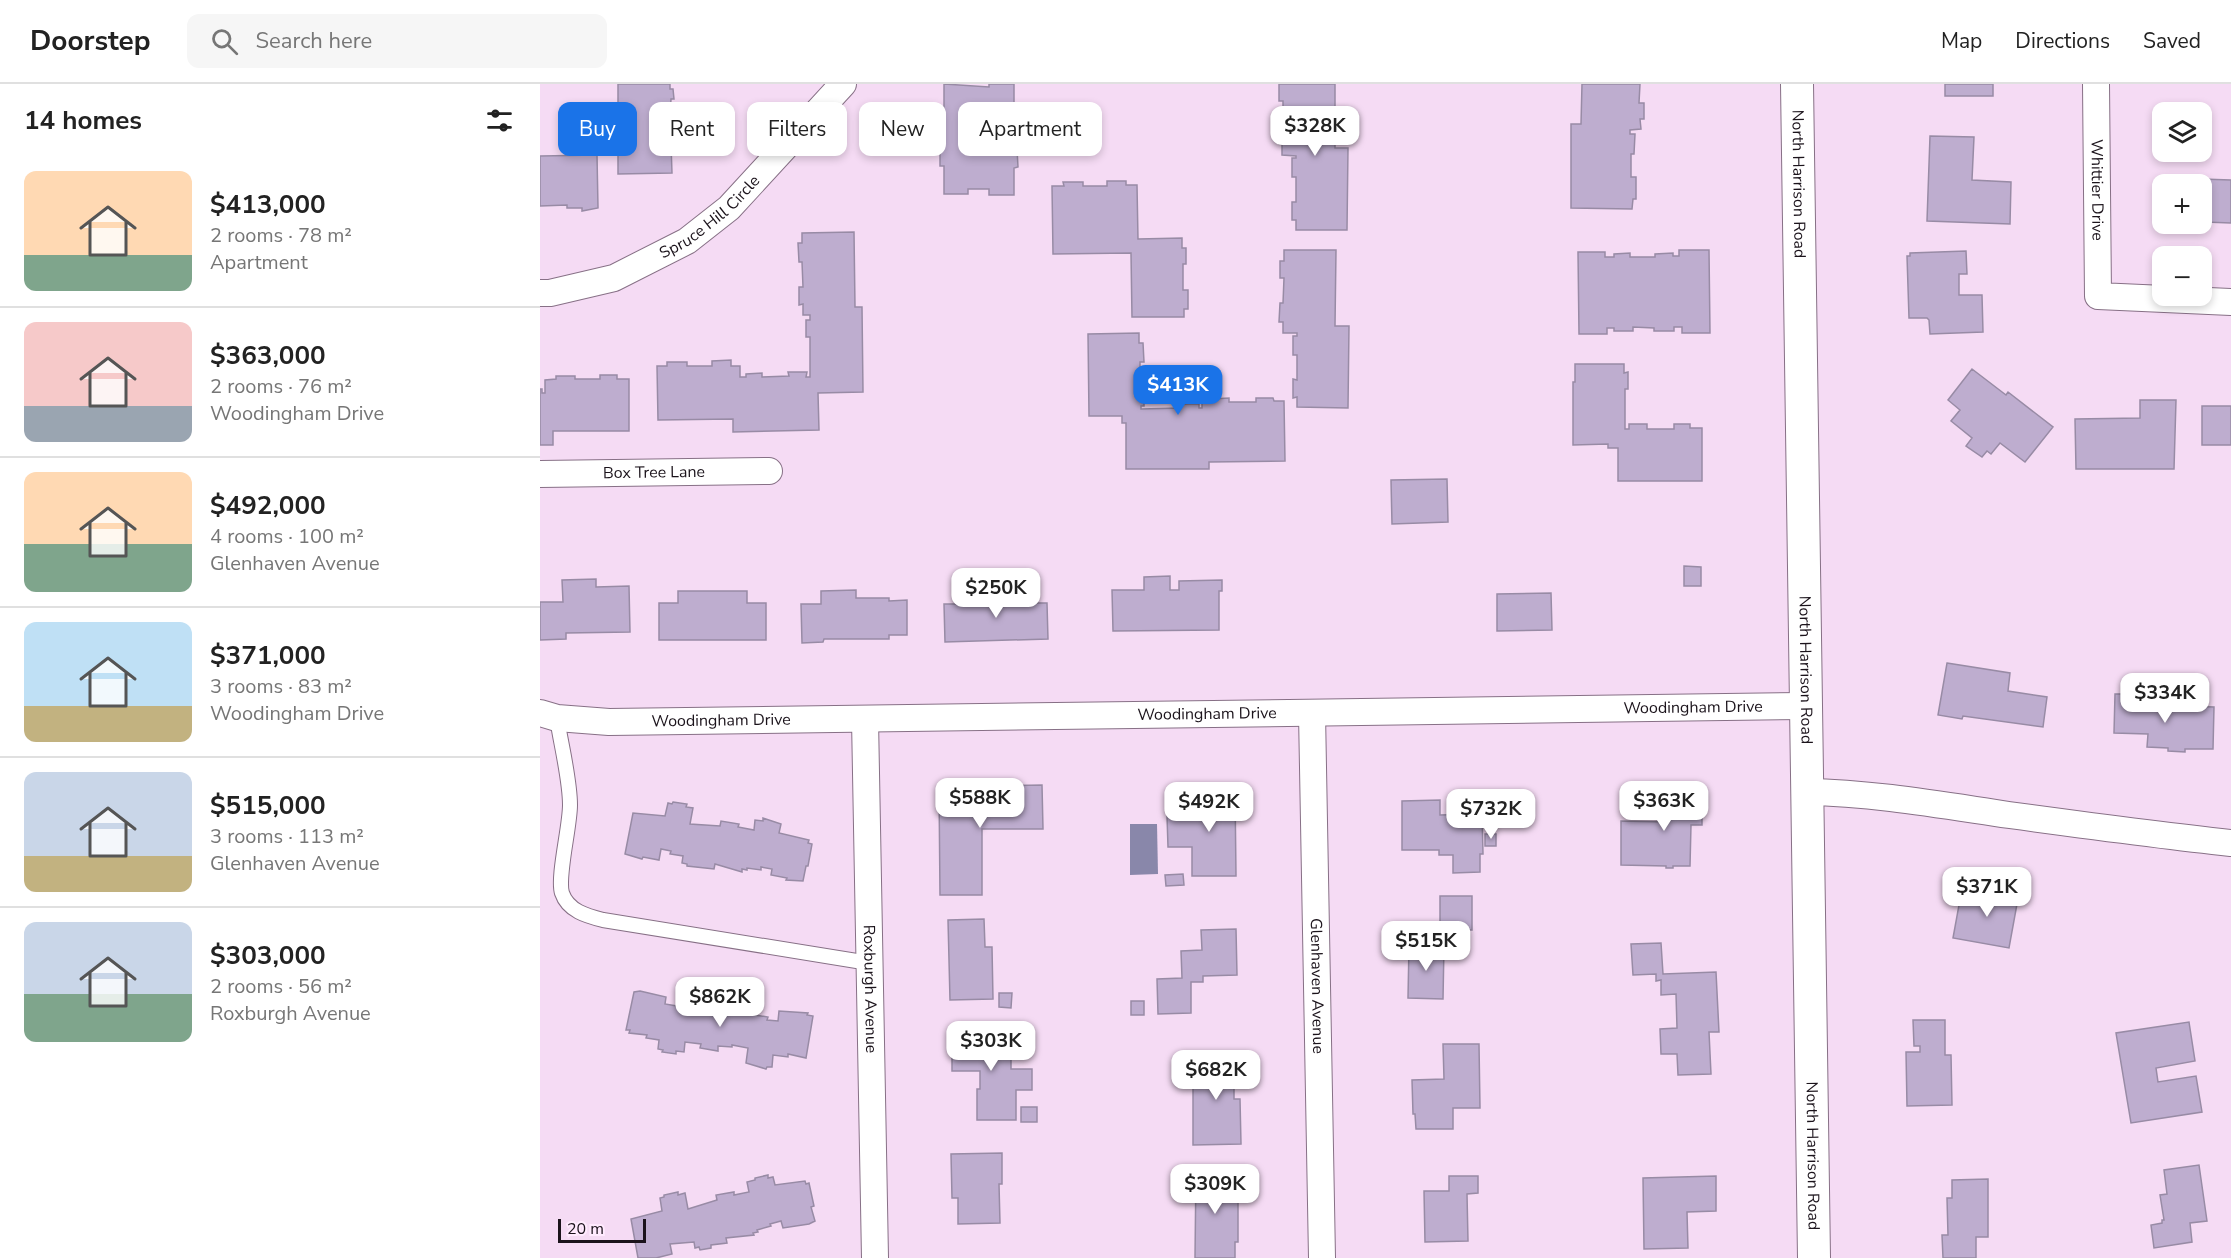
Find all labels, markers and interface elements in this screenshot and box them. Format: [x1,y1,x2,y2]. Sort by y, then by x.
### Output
search box [187,14,607,68]
text: Doorstep [30,22,151,60]
icon: search [208,25,241,58]
text: Search here [256,26,372,56]
text: Map [1941,27,1982,55]
text: Directions [2015,27,2110,55]
text: Saved [2143,27,2201,55]
chip: Buy [558,102,637,156]
chip: Rent [649,102,735,156]
chip: Filters [747,102,847,156]
chip: New [859,102,946,156]
chip: Apartment [958,102,1102,156]
map controls [2152,102,2212,306]
button: layers [2152,102,2212,162]
text: 14 homes [24,103,142,138]
icon: filters [483,104,516,137]
pin: $328K [1273,106,1357,157]
street label: North Harrison Road [1786,110,1811,258]
text: $328K [1284,112,1346,139]
street label: Whittier Drive [2086,139,2108,241]
street label: Spruce Hill Circle [656,170,765,264]
button: + [2152,174,2212,234]
text: $413,000 [210,187,326,222]
icon: home [72,195,144,267]
text: 2 rooms · 78 m² [210,222,352,249]
button: − [2152,246,2212,306]
text: Apartment [210,249,308,276]
text: $363,000 [210,338,326,373]
icon: home [72,346,144,418]
pin: $413K [1136,365,1220,416]
text: $413K [1147,371,1209,398]
text: 2 rooms · 76 m² [210,373,352,400]
text: Woodingham Drive [210,400,384,427]
street label: Box Tree Lane [603,461,705,484]
text: $492,000 [210,488,326,523]
icon: home [72,496,144,568]
text: 4 rooms · 100 m² [210,523,364,550]
text: Glenhaven Avenue [210,550,380,577]
pin: $250K [954,568,1038,619]
text: $250K [965,574,1027,601]
street label: North Harrison Road [1793,595,1818,744]
text: $371,000 [210,638,326,673]
icon: home [72,646,144,718]
text: 3 rooms · 83 m² [210,673,352,700]
pin: $334K [2123,673,2207,724]
text: $334K [2134,679,2196,706]
street label: Woodingham Drive [1623,696,1763,719]
text: Woodingham Drive [210,700,384,727]
street label: Woodingham Drive [1137,702,1277,726]
street label: Woodingham Drive [651,709,791,732]
pin: $588K [938,778,1022,829]
pin: $363K [1622,781,1706,832]
pin: $492K [1167,782,1251,833]
text: $588K [949,784,1011,811]
text: $363K [1633,787,1695,814]
text: $515,000 [210,788,326,823]
text: $492K [1178,788,1240,815]
pin: $732K [1449,789,1533,840]
text: $732K [1460,795,1522,822]
icon: home [72,796,144,868]
text: 3 rooms · 113 m² [210,823,364,850]
text: Glenhaven Avenue [210,850,380,877]
pin: $371K [1945,867,2029,918]
text: $371K [1956,873,2018,900]
street label: Glenhaven Avenue [1305,918,1329,1054]
pin: $515K [1384,921,1468,972]
street label: Roxburgh Avenue [858,924,882,1053]
text: $515K [1395,927,1457,954]
text: $303,000 [210,938,326,973]
icon: home [72,946,144,1018]
text: 2 rooms · 56 m² [210,973,352,1000]
pin: $862K [678,977,762,1028]
text: $862K [689,983,751,1010]
text: Roxburgh Avenue [210,1000,371,1027]
pin: $303K [949,1021,1033,1072]
text: $303K [960,1027,1022,1054]
pin: $682K [1174,1050,1258,1101]
text: $682K [1185,1056,1247,1083]
street label: North Harrison Road [1800,1081,1825,1230]
pin: $309K [1173,1164,1257,1215]
text: $309K [1184,1170,1246,1197]
scale bar [558,1216,646,1244]
text: 20 m [567,1218,604,1240]

